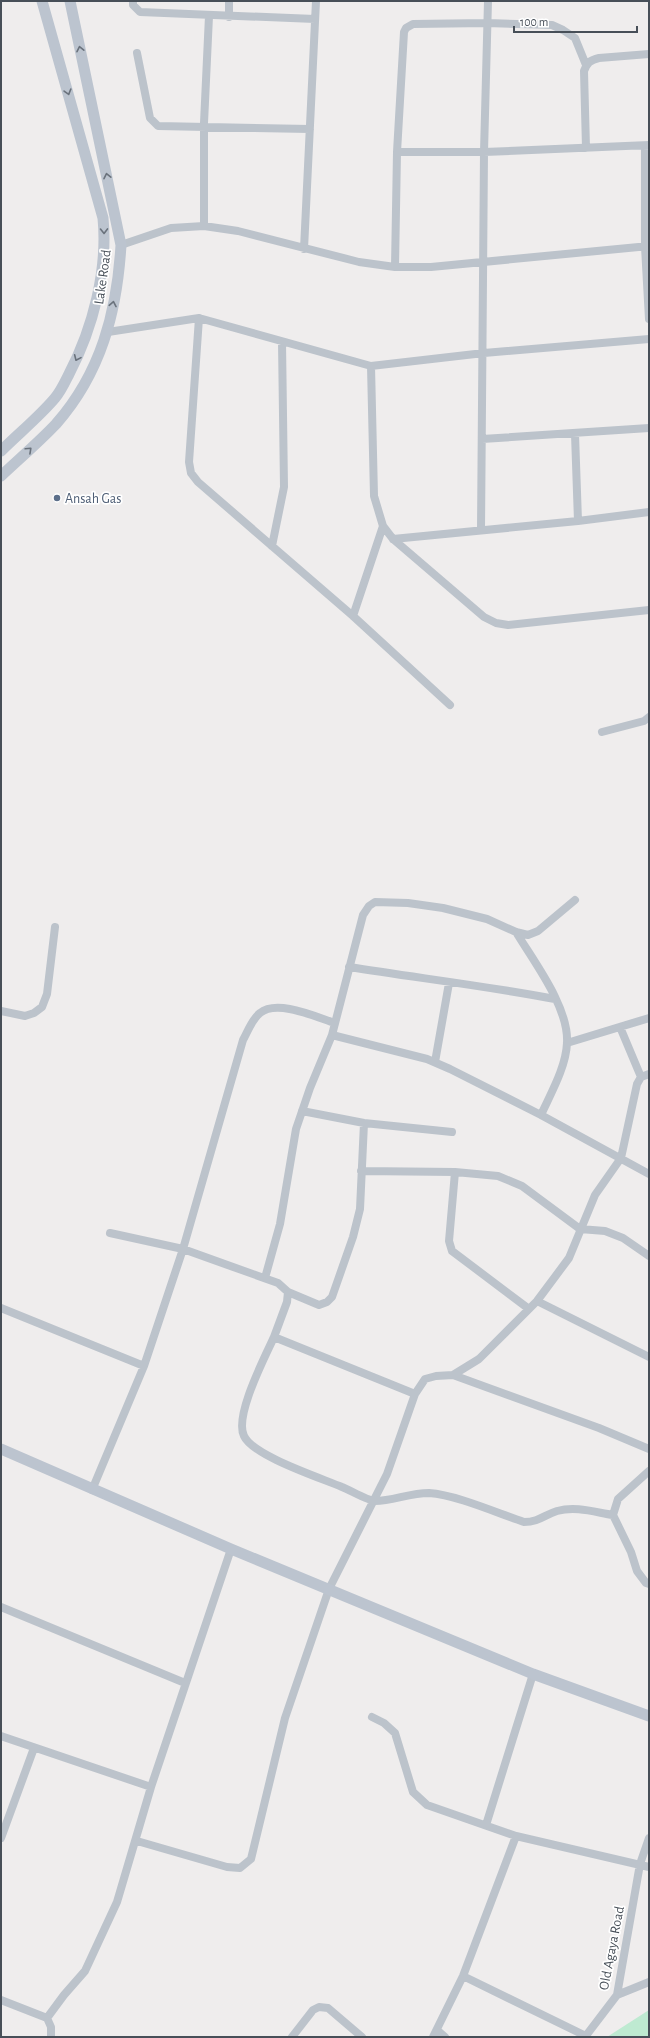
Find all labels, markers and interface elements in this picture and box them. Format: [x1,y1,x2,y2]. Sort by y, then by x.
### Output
scale bar [514,8,637,34]
text: 100 m [520,16,548,28]
one-way arrow [77,46,85,52]
one-way arrow [63,89,72,96]
one-way arrow [103,173,111,179]
one-way arrow [100,229,108,235]
street label: Lake Road [92,249,114,305]
one-way arrow [109,301,117,307]
one-way arrow [74,353,82,361]
one-way arrow [24,447,32,454]
place label: Ansah Gas [65,492,121,506]
marker: Ansah Gas [52,493,62,503]
street label: Old Agaya Road [597,1905,627,1991]

